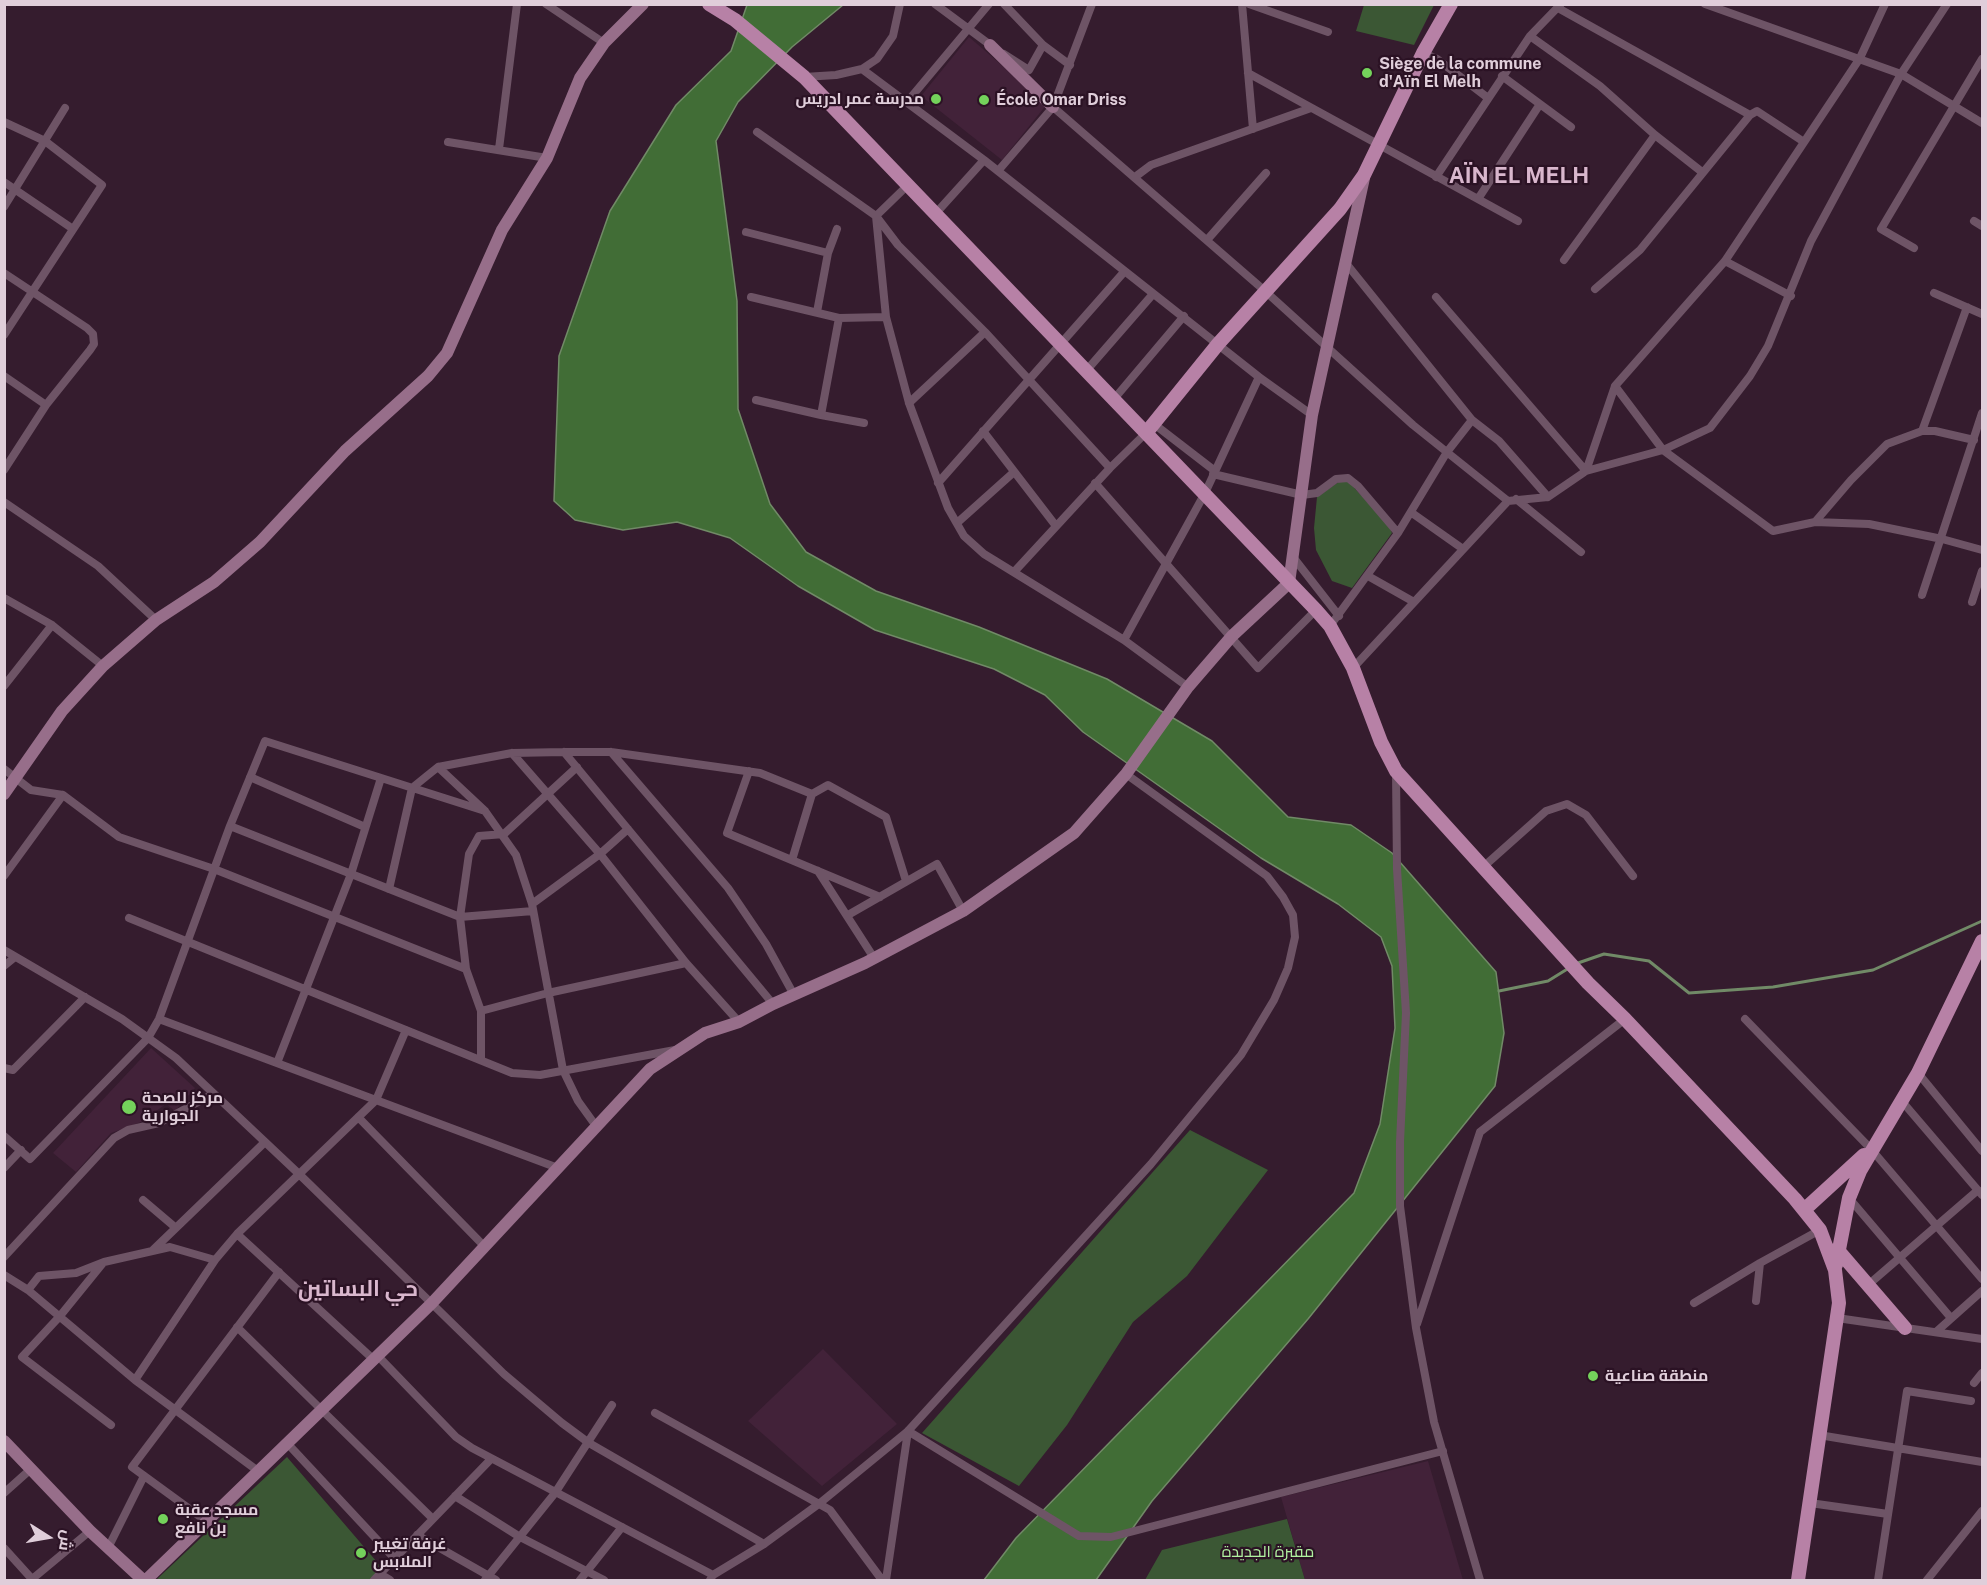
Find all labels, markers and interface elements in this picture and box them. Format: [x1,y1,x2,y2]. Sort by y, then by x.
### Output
place label: Siège de la commune d'Aïn El Melh [1379,54,1541,92]
marker: Siège de la commune d'Aïn El Melh [1360,66,1374,80]
place label: مدرسة عمر ادريس [795,89,924,109]
place label: École Omar Driss [996,90,1126,110]
marker: مدرسة عمر ادريس [929,92,943,106]
marker: École Omar Driss [977,93,991,107]
district label: AÏN EL MELH [1441,163,1597,189]
place label: مركز للصحة الجوارية [142,1088,223,1126]
marker: مركز للصحة الجوارية [120,1098,138,1116]
district label: حي البساتين [298,1276,418,1302]
place label: منطقة صناعية [1605,1366,1708,1386]
marker: منطقة صناعية [1586,1369,1600,1383]
place label: مسجد عقبة بن نافع [175,1500,258,1538]
north arrow [18,1507,78,1567]
marker: مسجد عقبة بن نافع [156,1512,170,1526]
text: ش [55,1529,77,1552]
place label: غرفة تغيير الملابس [373,1534,446,1572]
park label: مقبرة الجديدة [1222,1542,1314,1562]
marker: غرفة تغيير الملابس [354,1546,368,1560]

